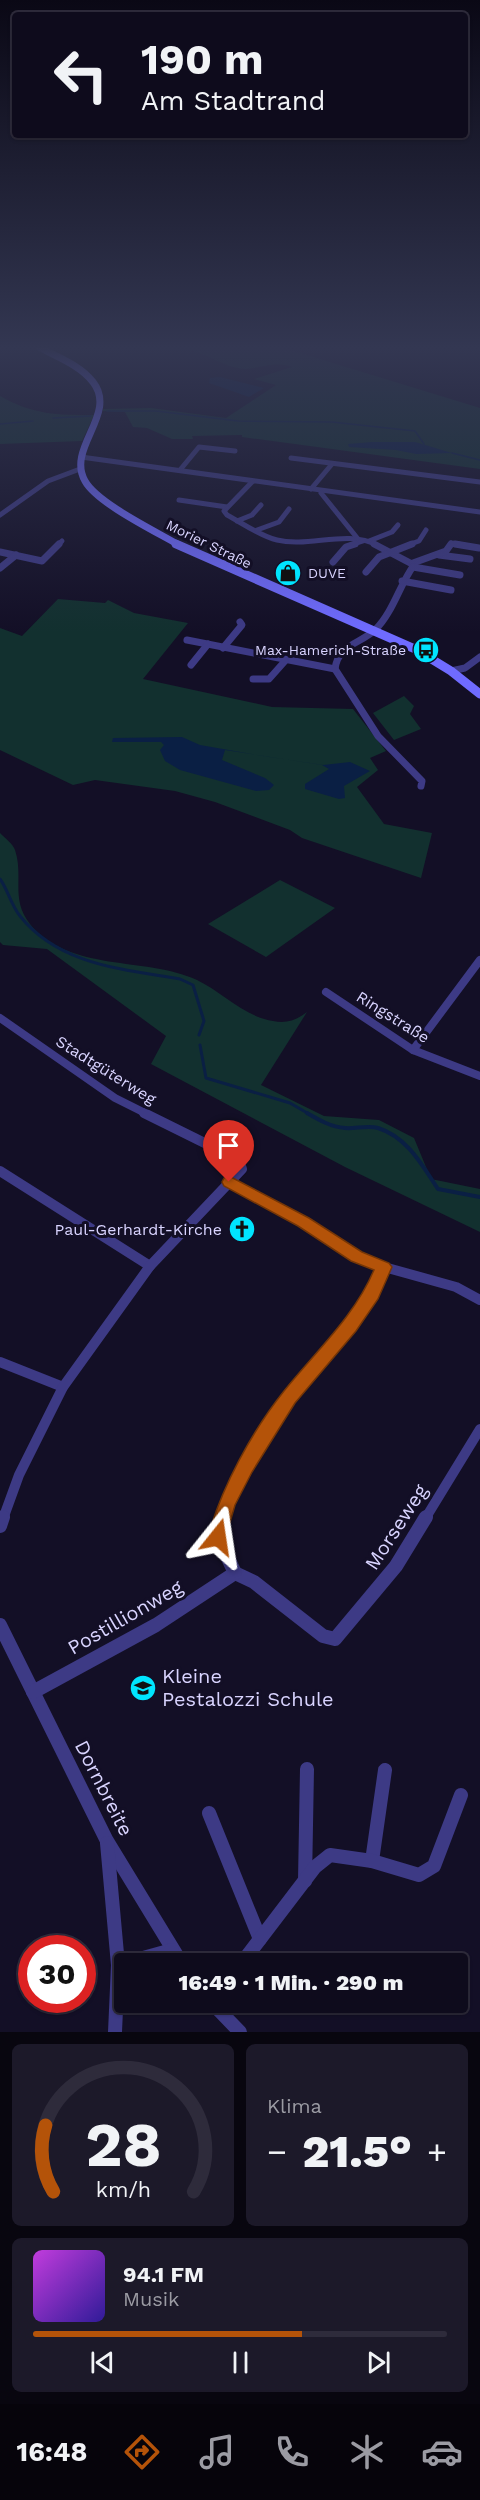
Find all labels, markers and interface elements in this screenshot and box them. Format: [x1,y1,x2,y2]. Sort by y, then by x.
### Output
text: 190 m [141,35,264,84]
icon: left [42,36,120,114]
text: Am Stadtrand [141,85,325,117]
street label: Morier Straße [164,516,254,572]
shop icon: DUVE [273,558,303,588]
place label: DUVE [308,565,346,581]
bus stop icon: Max-Hamerich-Straße [411,635,441,665]
place label: Max-Hamerich-Straße [255,642,406,658]
street label: Ringstraße [353,987,433,1047]
street label: Stadtgüterweg [52,1032,160,1109]
pin [203,1120,254,1182]
icon: arrive [212,1129,245,1162]
church icon: Paul-Gerhardt-Kirche [227,1214,257,1244]
place label: Paul-Gerhardt-Kirche [55,1220,222,1239]
street label: Morseweg [359,1479,433,1574]
position arrow [186,1505,250,1569]
street label: Postillionweg [63,1574,187,1660]
place label: Kleine Pestalozzi Schule [162,1664,334,1711]
school or university icon: Kleine Pestalozzi Schule [128,1673,158,1703]
street label: Dornbreite [70,1736,138,1840]
speed limit sign: 30 [18,1935,96,2013]
text: 16:49 · 1 Min. · 290 m [179,1970,403,1995]
text: Klima [267,2094,322,2118]
text: 28 [85,2108,161,2181]
text: 21.5° [302,2125,412,2178]
text: − [267,2132,287,2171]
text: + [427,2132,447,2171]
text: km/h [95,2177,151,2202]
text: 94.1 FM [123,2262,204,2287]
text: Musik [123,2287,179,2311]
icon: previous [86,2346,119,2379]
icon: pause [224,2346,257,2379]
icon: next [362,2346,395,2379]
icon: directions [121,2431,163,2473]
icon: music [196,2431,238,2473]
icon: phone [271,2431,313,2473]
icon: climate [346,2431,388,2473]
icon: car [421,2431,463,2473]
text: 16:48 [17,2436,87,2468]

